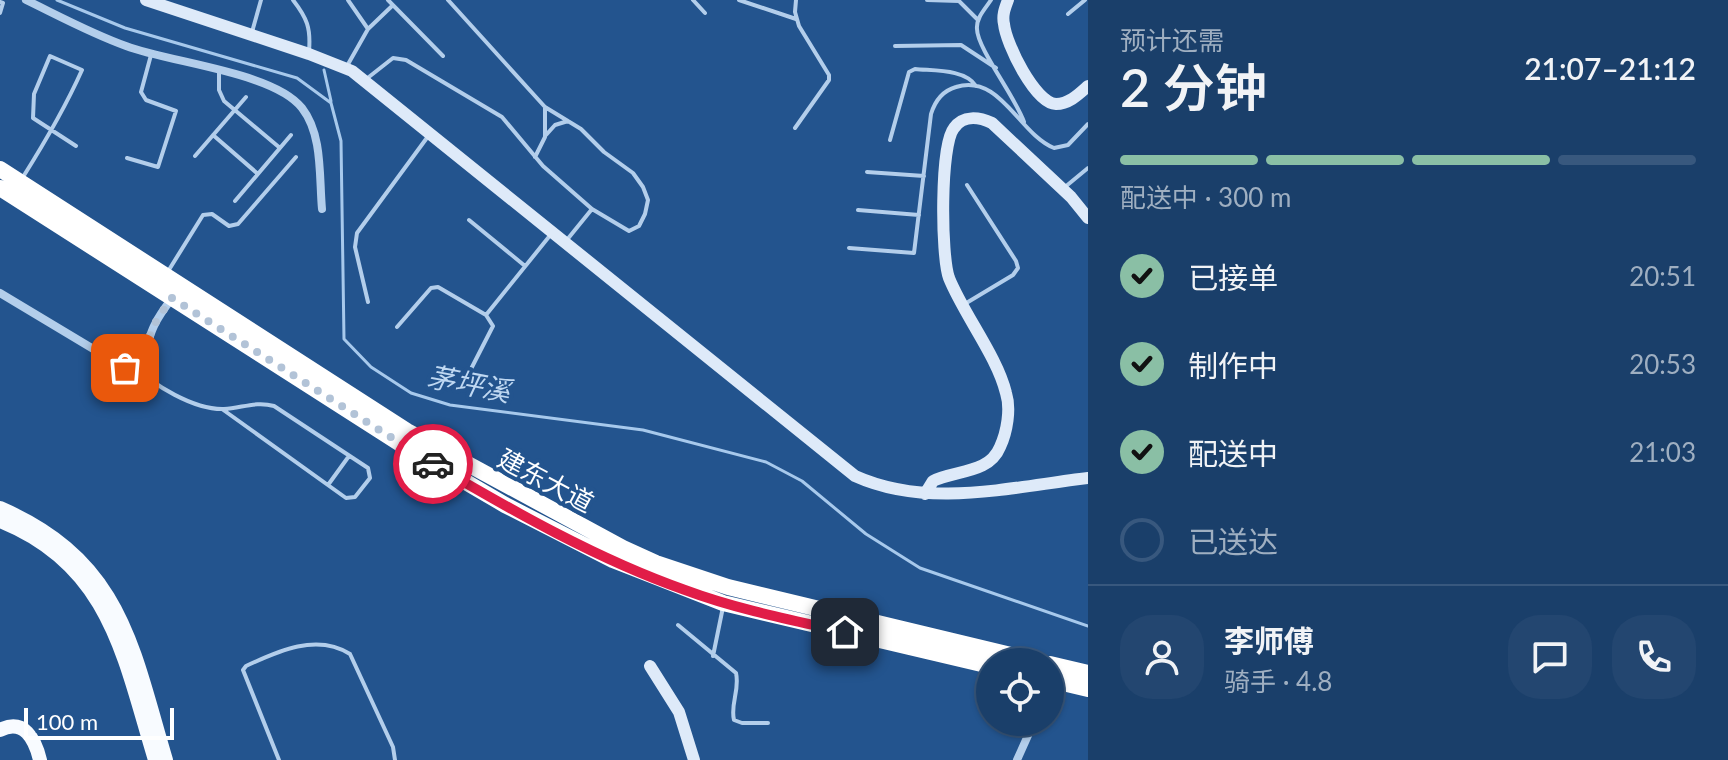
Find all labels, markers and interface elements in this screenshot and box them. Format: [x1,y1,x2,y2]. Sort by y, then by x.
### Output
text: 预计还需 [1120,24,1224,56]
text: 21:07–21:12 [1524,50,1696,86]
text: 2 分钟 [1120,56,1267,118]
text: 配送中 · 300 m [1120,181,1291,213]
icon: check [1120,254,1164,298]
text: 已接单 [1188,259,1278,295]
text: 20:51 [1629,260,1696,292]
pin [91,334,159,402]
icon: check [1120,342,1164,386]
icon: bag [103,346,147,390]
text: 制作中 [1188,347,1278,383]
text: 20:53 [1629,348,1696,380]
water label: 茅坪溪 [425,358,516,408]
courier [393,424,473,504]
icon: check [1120,430,1164,474]
text: 配送中 [1188,435,1278,471]
text: 21:03 [1629,436,1696,468]
street label: 建东大道 [493,441,599,519]
icon: car [411,442,455,486]
text: 已送达 [1188,523,1278,559]
pin [811,598,879,666]
icon: home [823,610,867,654]
button: person [1120,615,1204,699]
button: chat [1508,615,1592,699]
button: phone [1612,615,1696,699]
text: 李师傅 [1224,622,1314,658]
map controls [976,648,1064,736]
button: locate [976,648,1064,736]
text: 骑手 · 4.8 [1224,665,1332,697]
scale bar [24,704,174,740]
text: 100 m [36,708,98,735]

